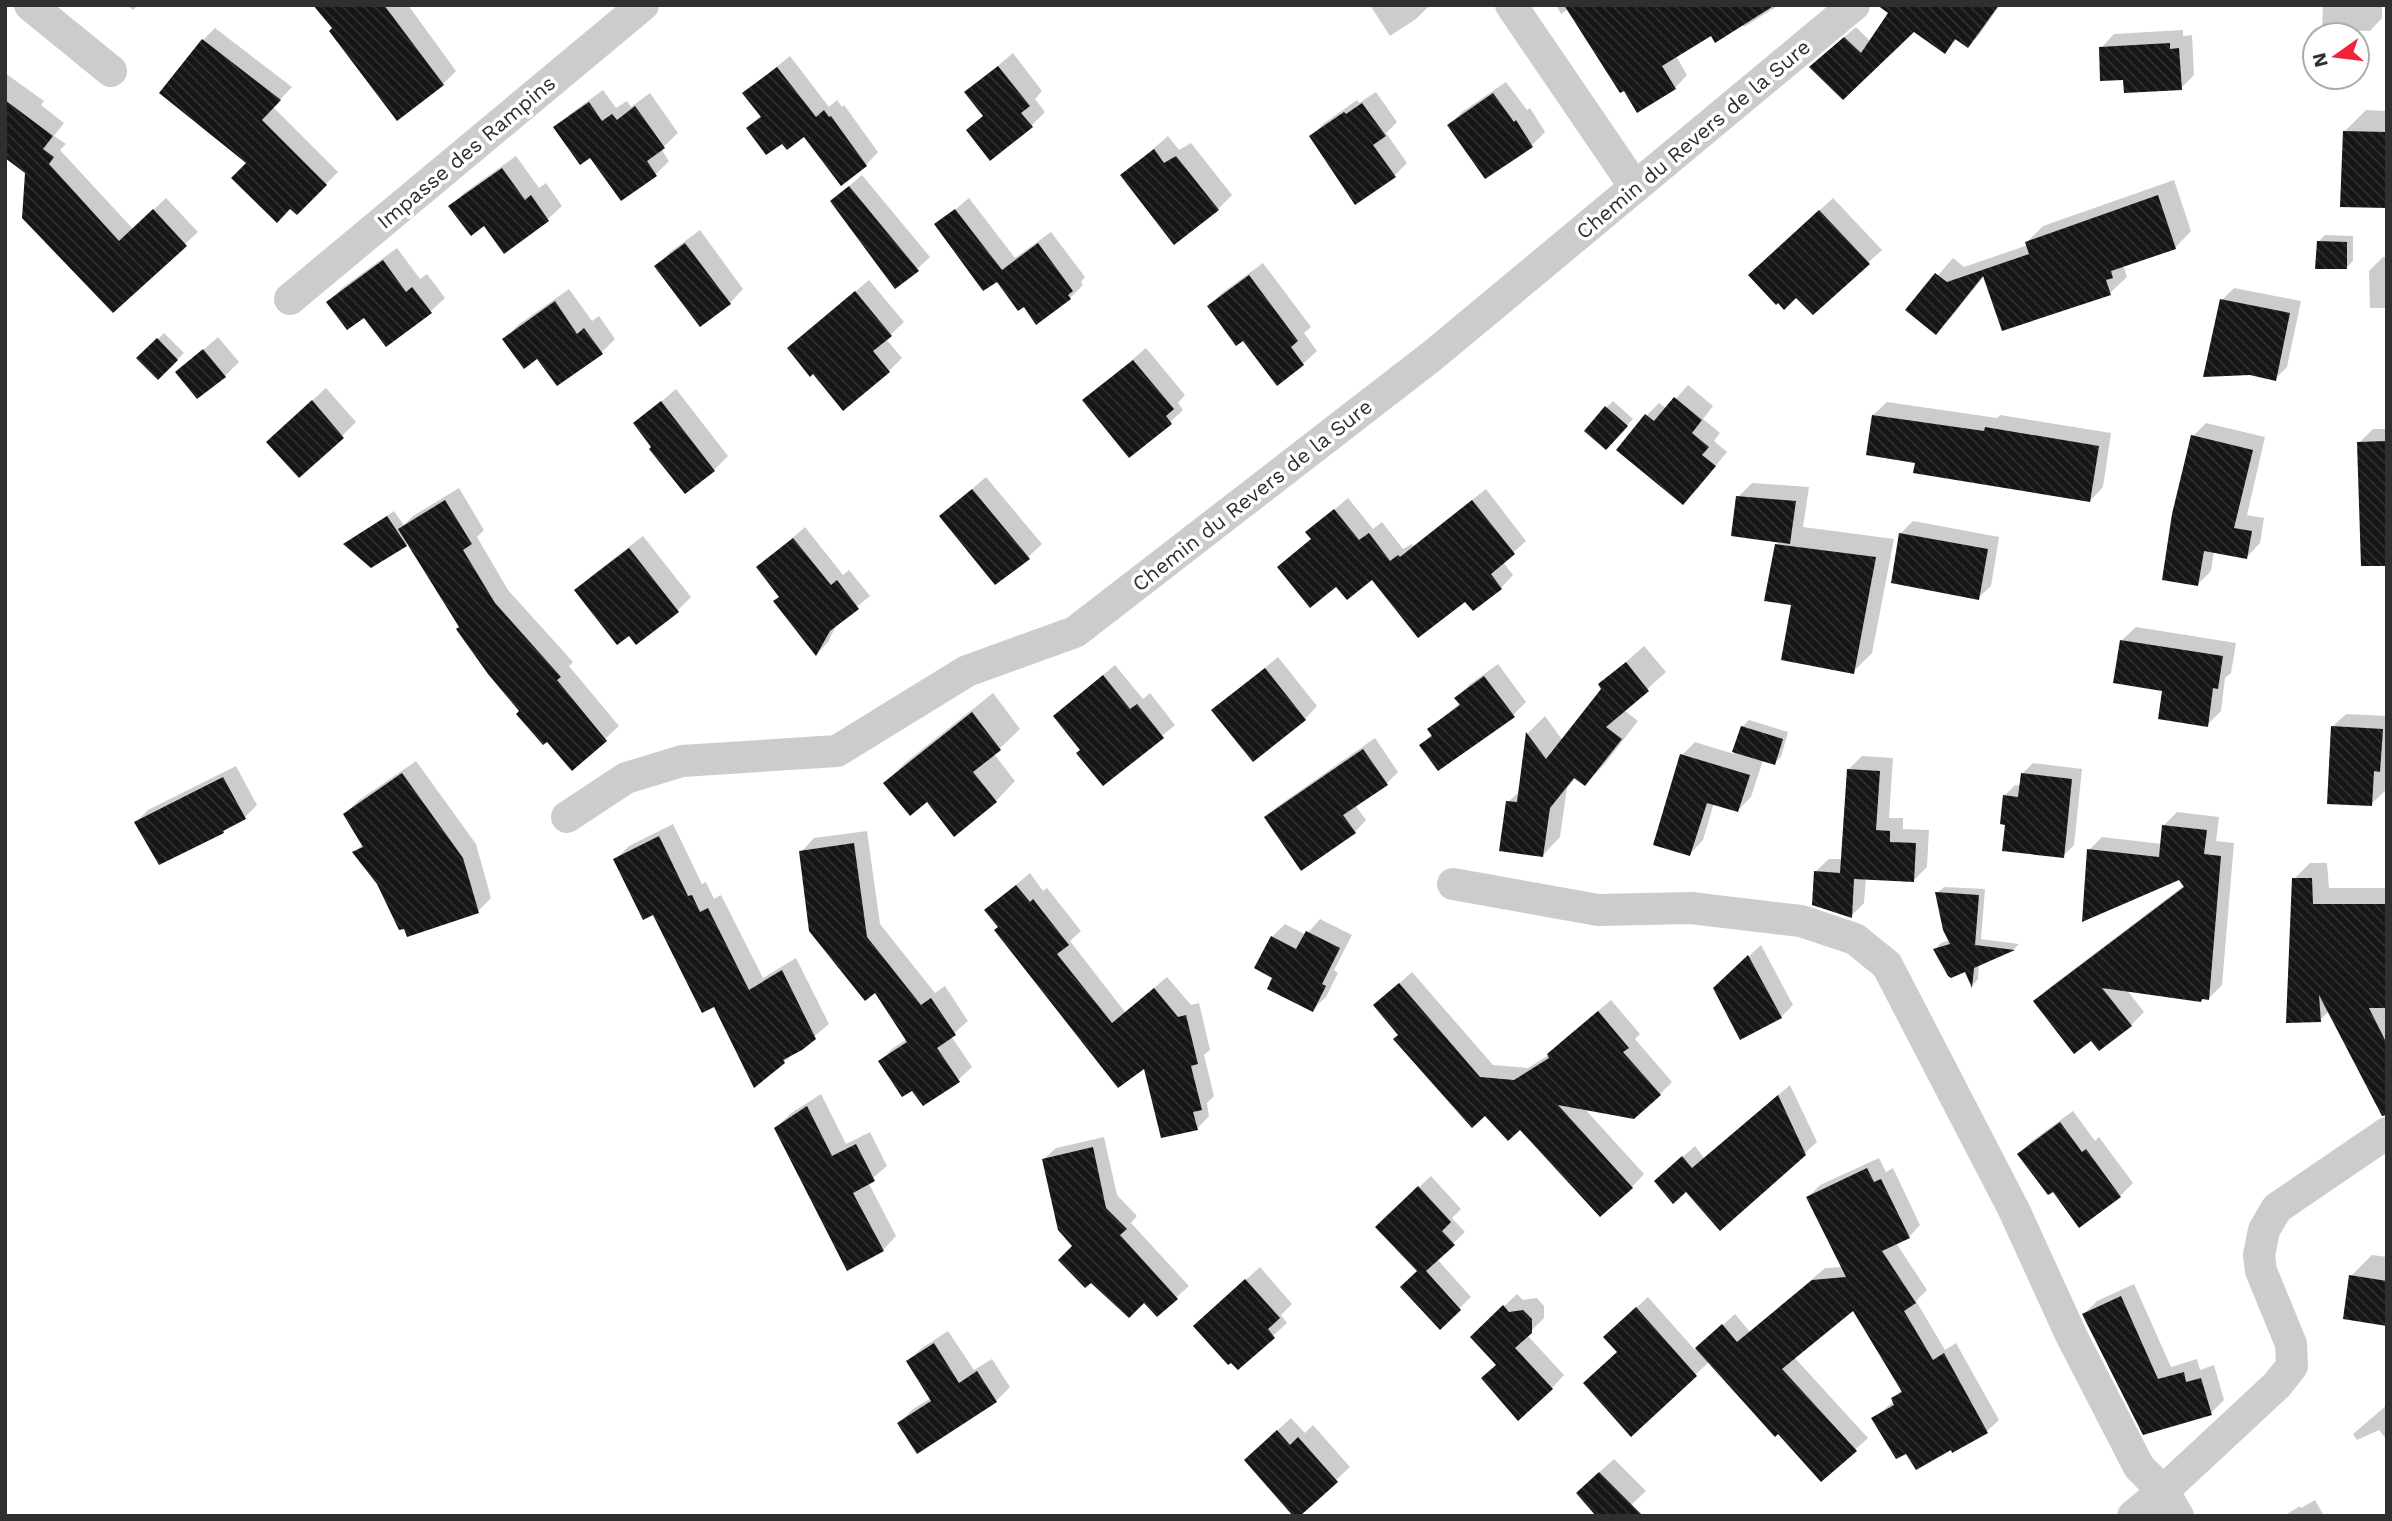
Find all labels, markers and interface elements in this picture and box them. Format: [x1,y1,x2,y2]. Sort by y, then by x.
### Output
north arrow [2301,21,2371,91]
street label: Chemin du Revers de la Sure [1571,34,1815,244]
text: N [2307,50,2333,70]
street label: Impasse des Rampins [372,70,560,234]
street label: Chemin du Revers de la Sure [1127,394,1377,596]

